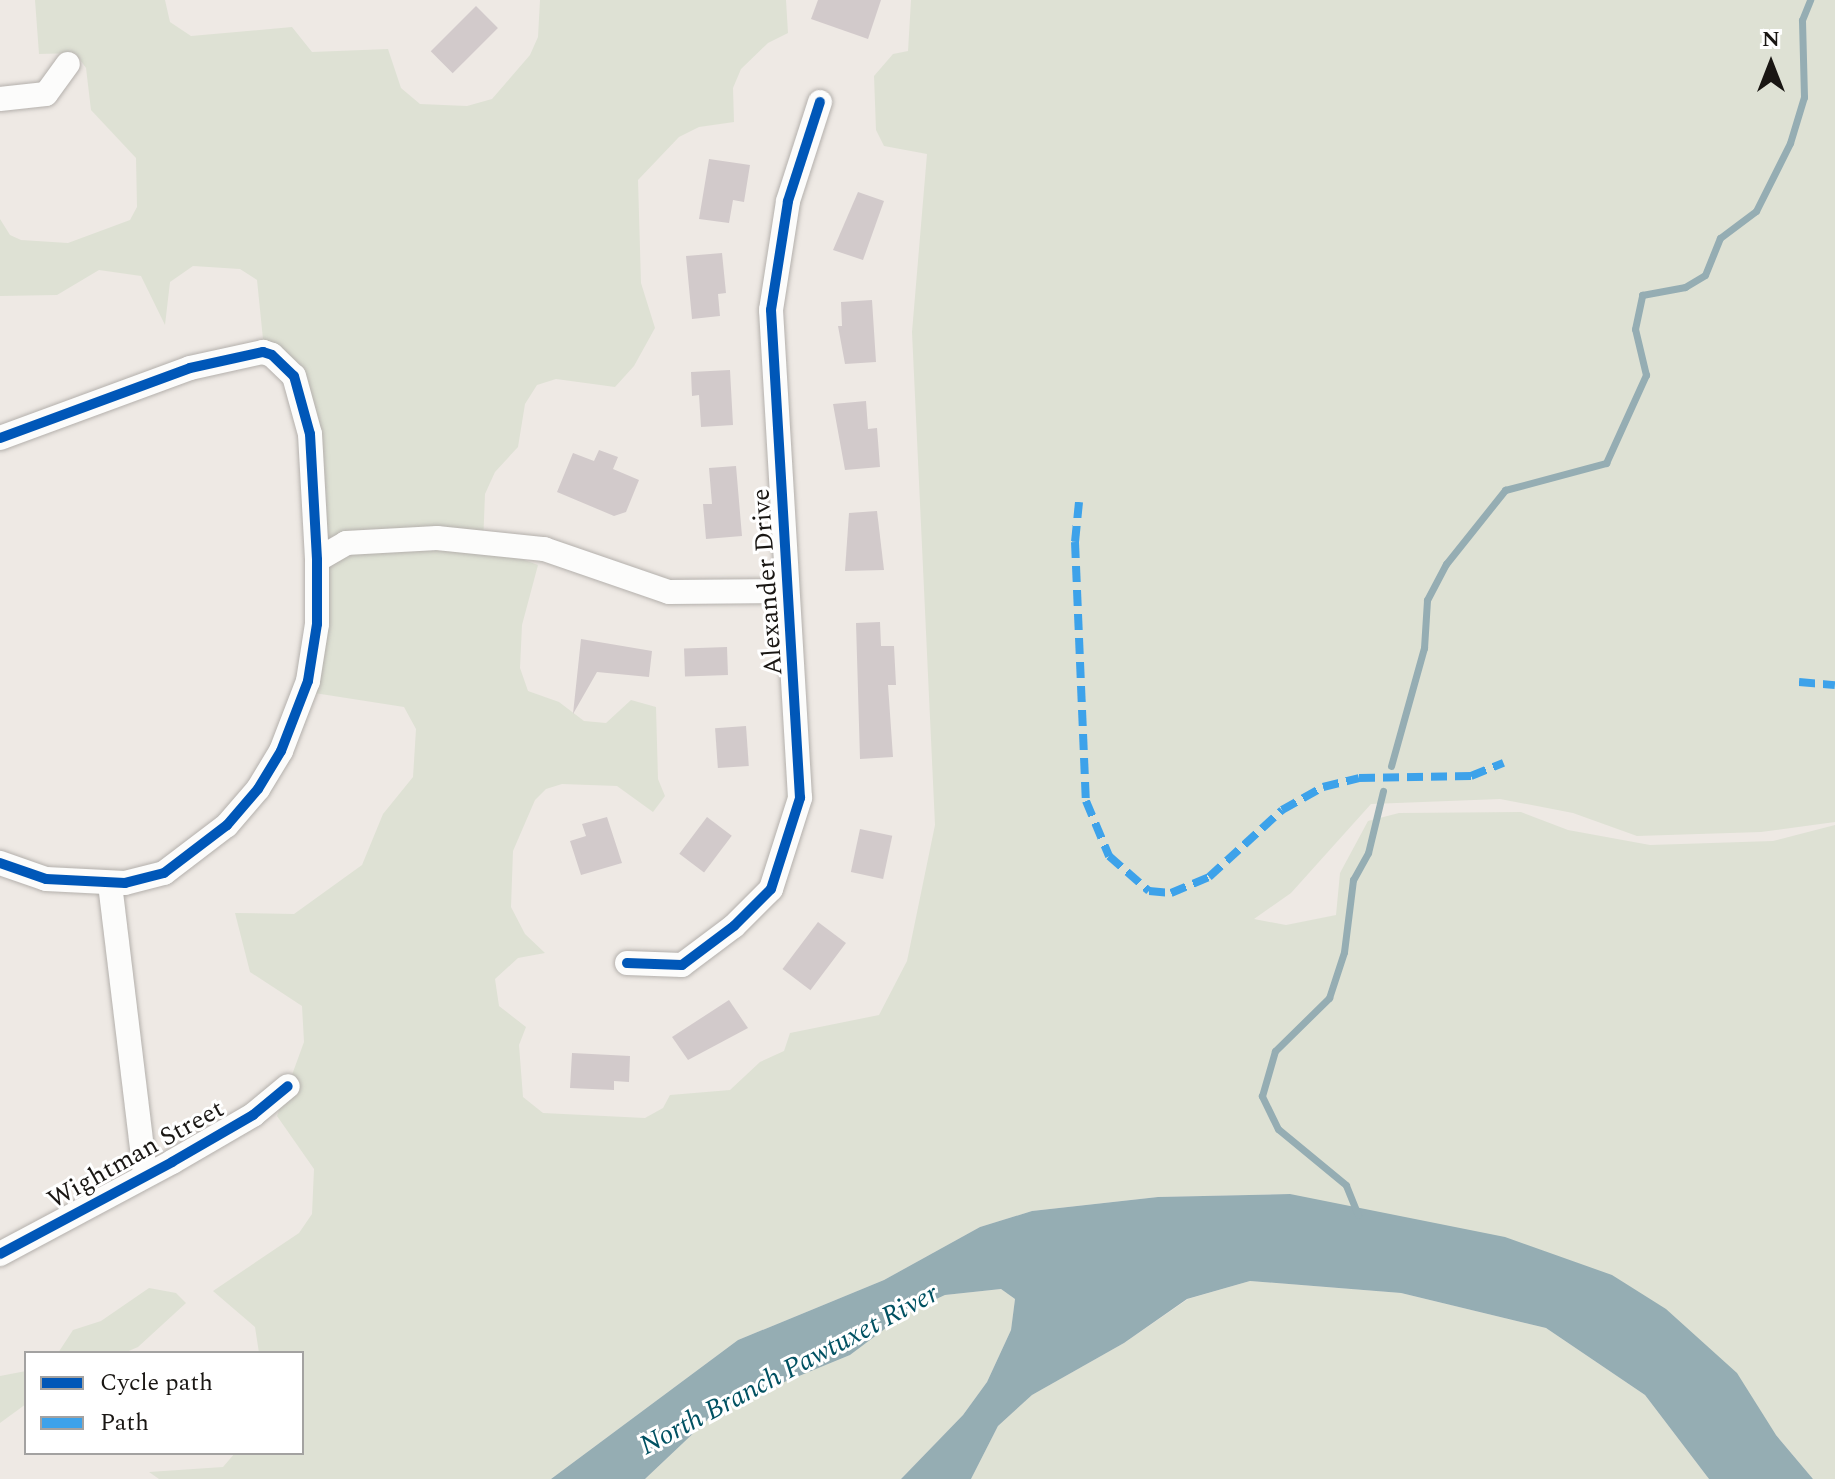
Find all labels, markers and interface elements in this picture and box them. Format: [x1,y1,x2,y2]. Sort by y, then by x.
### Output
text: N [1762,23,1780,56]
north arrow [1731,24,1811,104]
street label: Alexander Drive [746,487,790,677]
street label: Wightman Street [42,1094,230,1216]
water label: North Branch Pawtuxet River [634,1277,944,1463]
legend [24,1351,304,1455]
text: Cycle path [100,1365,213,1401]
text: Path [100,1405,149,1441]

